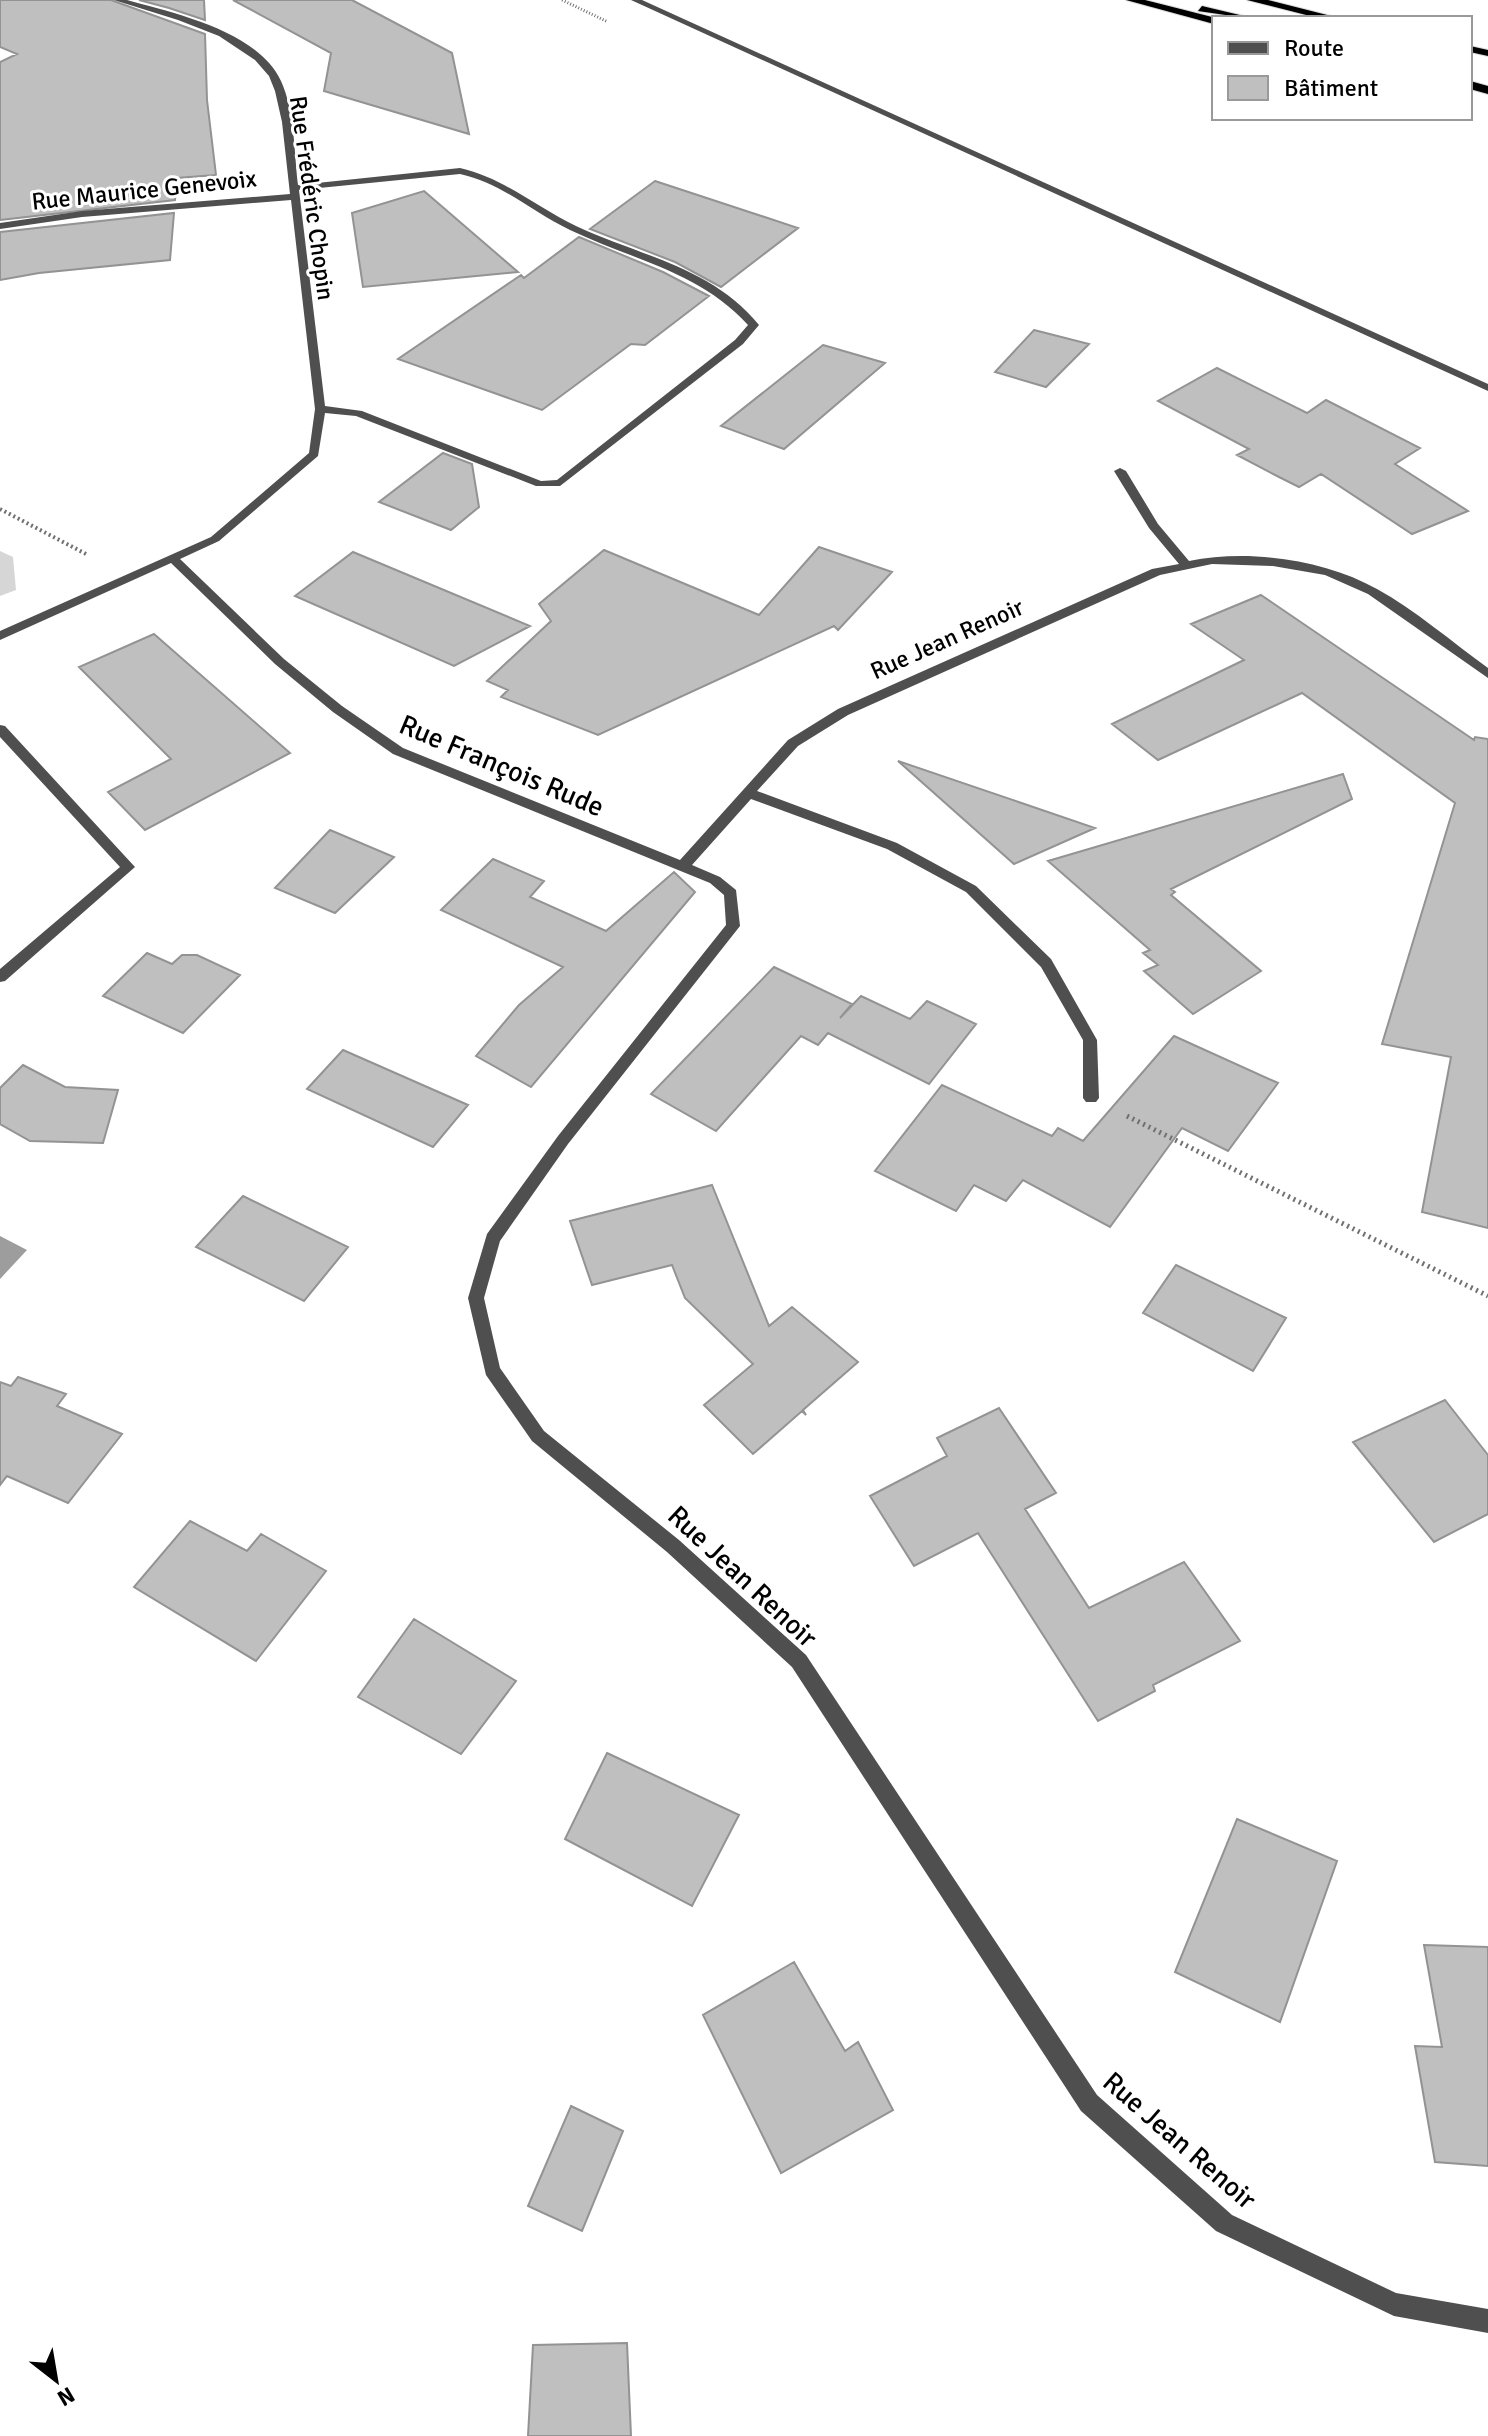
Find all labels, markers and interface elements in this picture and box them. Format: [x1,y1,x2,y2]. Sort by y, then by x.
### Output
legend [1212,16,1472,120]
text: Route [1284,33,1344,63]
text: Bâtiment [1284,73,1378,103]
street label: Rue Frédéric Chopin [283,94,341,302]
street label: Rue Maurice Genevoix [30,163,258,217]
street label: Rue Jean Renoir [866,592,1028,686]
street label: Rue François Rude [394,707,609,824]
street label: Rue Jean Renoir [661,1499,825,1655]
street label: Rue Jean Renoir [1096,2065,1263,2217]
north arrow [16,2340,96,2420]
text: N [53,2381,80,2412]

